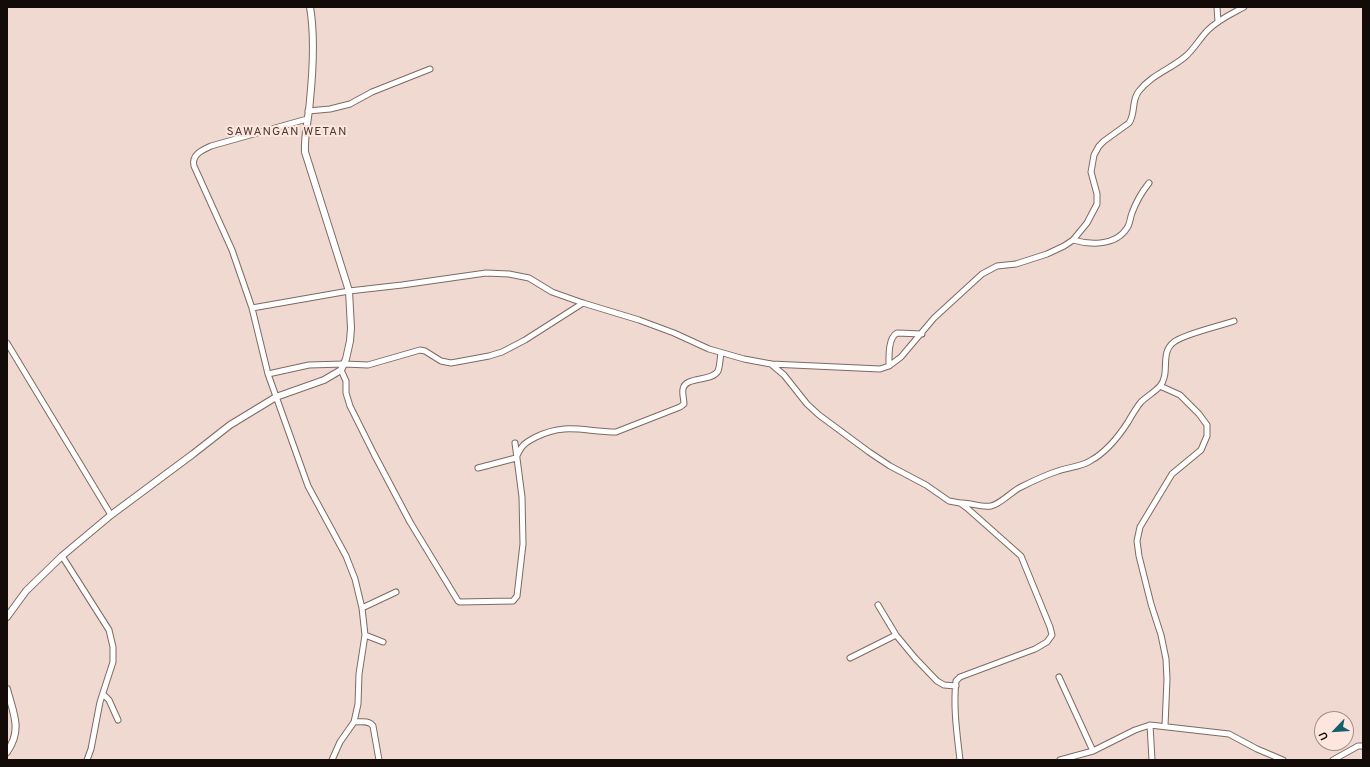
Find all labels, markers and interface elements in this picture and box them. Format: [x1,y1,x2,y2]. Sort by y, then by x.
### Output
district label: SAWANGAN WETAN [227,126,347,140]
north arrow [1314,711,1354,751]
text: U [1316,729,1332,742]

